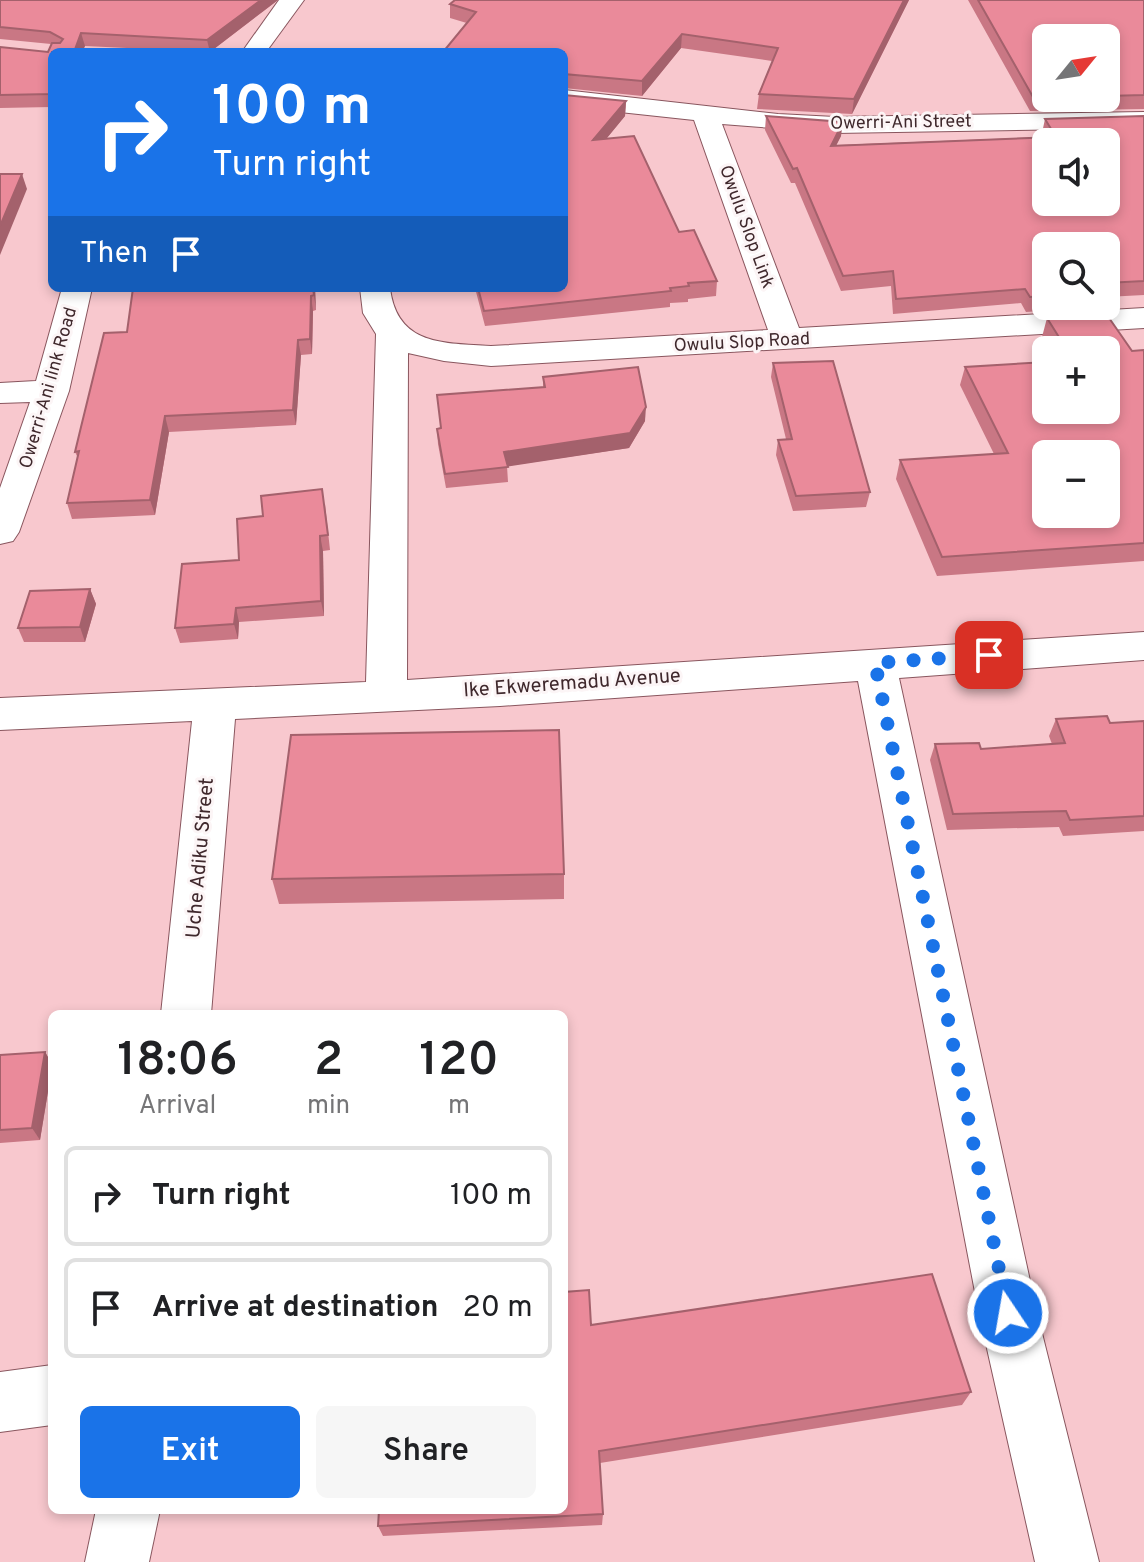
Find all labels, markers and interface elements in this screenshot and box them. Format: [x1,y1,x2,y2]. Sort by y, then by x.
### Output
north arrow [1032,24,1120,112]
map controls [1032,24,1120,528]
text: 100 m [212,74,371,144]
icon: right [80,80,184,184]
street label: Owerri-Ani Street [830,110,972,136]
button: sound [1032,128,1120,216]
text: Turn right [212,143,371,189]
street label: Owulu Slop Link [713,162,779,292]
icon: arrive [164,232,208,276]
button: search [1032,232,1120,320]
text: Then [80,236,148,273]
street label: Owerri-Ani link Road [15,305,83,471]
street label: Owulu Slop Road [673,328,811,358]
button: + [1032,336,1120,424]
button: − [1032,440,1120,528]
pin [955,621,1023,689]
icon: arrive [967,633,1011,677]
street label: Ike Ekweremadu Avenue [462,663,682,705]
street label: Uche Adiku Street [181,777,221,939]
text: 18:06 [117,1032,238,1092]
text: 2 [314,1032,343,1092]
text: 120 [419,1032,499,1092]
text: Arrival [139,1090,216,1123]
text: min [307,1090,350,1123]
text: m [448,1090,470,1123]
icon: right [84,1174,128,1218]
text: Turn right [152,1178,290,1215]
text: 100 m [450,1178,532,1215]
position arrow [966,1271,1050,1355]
icon: arrive [84,1286,128,1330]
text: Arrive at destination [152,1290,438,1327]
text: 20 m [462,1290,533,1327]
button: Exit [80,1406,300,1498]
button: Share [316,1406,536,1498]

